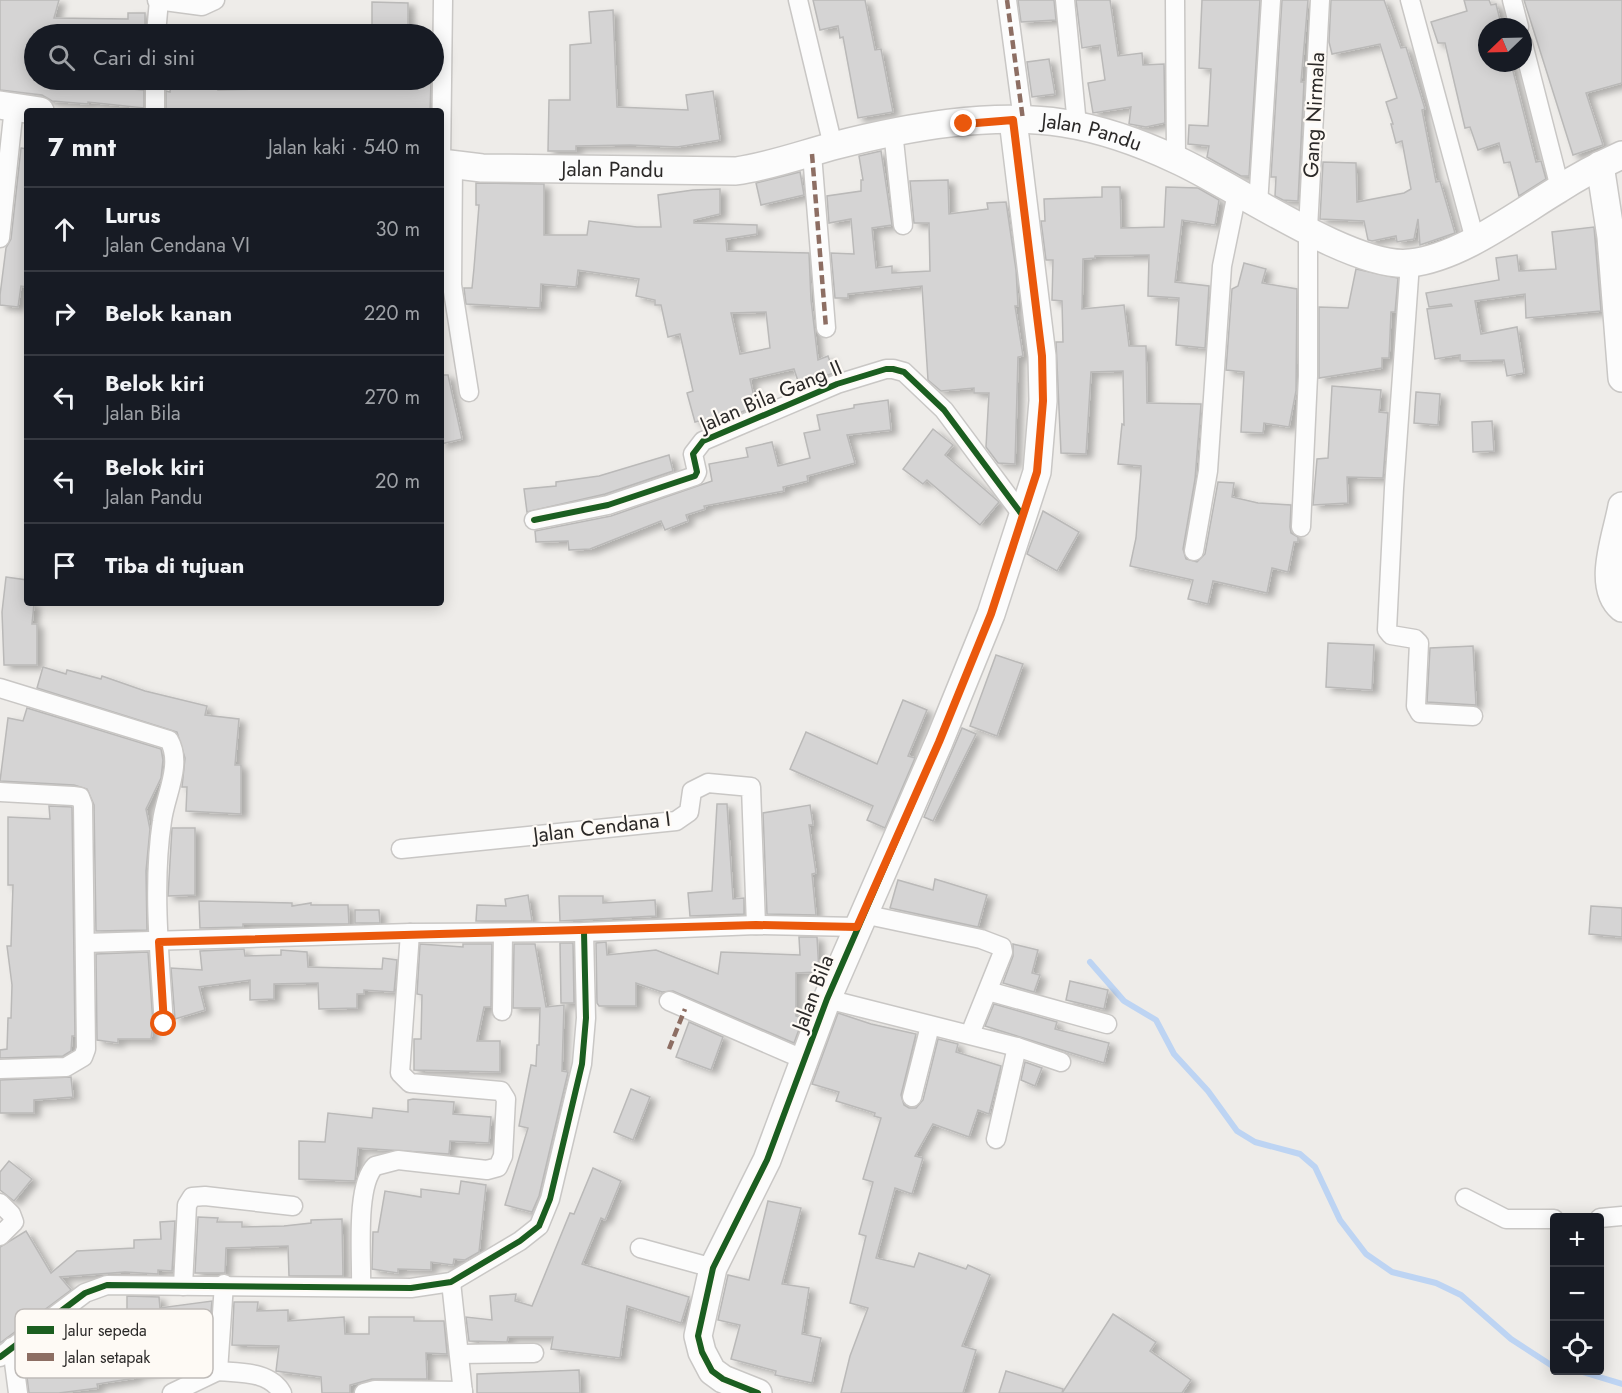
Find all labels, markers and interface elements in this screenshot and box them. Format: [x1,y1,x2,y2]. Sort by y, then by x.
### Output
north arrow [1478,18,1532,72]
search box [24,24,444,90]
icon: search [45,41,78,74]
text: Cari di sini [93,41,195,73]
street label: Gang Nirmala [1296,51,1332,179]
street label: Jalan Pandu [1037,105,1146,159]
route end [950,110,976,136]
text: 7 mnt [48,128,116,166]
text: Jalan kaki · 540 m [268,133,420,162]
street label: Jalan Pandu [558,154,664,185]
text: Lurus [105,199,161,231]
icon: ahead [48,213,81,246]
text: 30 m [375,215,420,244]
text: Jalan Cendana VI [105,231,250,260]
icon: right [48,297,81,330]
text: Belok kanan [105,297,232,329]
text: 220 m [364,299,420,328]
street label: Jalan Bila Gang II [693,353,847,441]
text: Belok kiri [105,367,204,399]
icon: left [48,381,81,414]
text: 270 m [365,383,420,412]
text: Jalan Bila [105,399,181,428]
text: Belok kiri [105,451,204,483]
icon: left [48,465,81,498]
text: 20 m [375,467,420,496]
text: Jalan Pandu [105,483,203,512]
icon: arrive [48,549,81,582]
text: Tiba di tujuan [105,549,244,581]
street label: Jalan Cendana I [529,804,672,851]
street label: Jalan Bila [784,951,841,1038]
route start [150,1010,176,1036]
map controls [1550,1213,1604,1375]
button: + [1550,1213,1604,1267]
button: − [1550,1267,1604,1321]
legend [15,1309,213,1378]
text: Jalur sepeda [62,1319,147,1342]
button: locate [1550,1321,1604,1375]
text: Jalan setapak [62,1346,151,1369]

